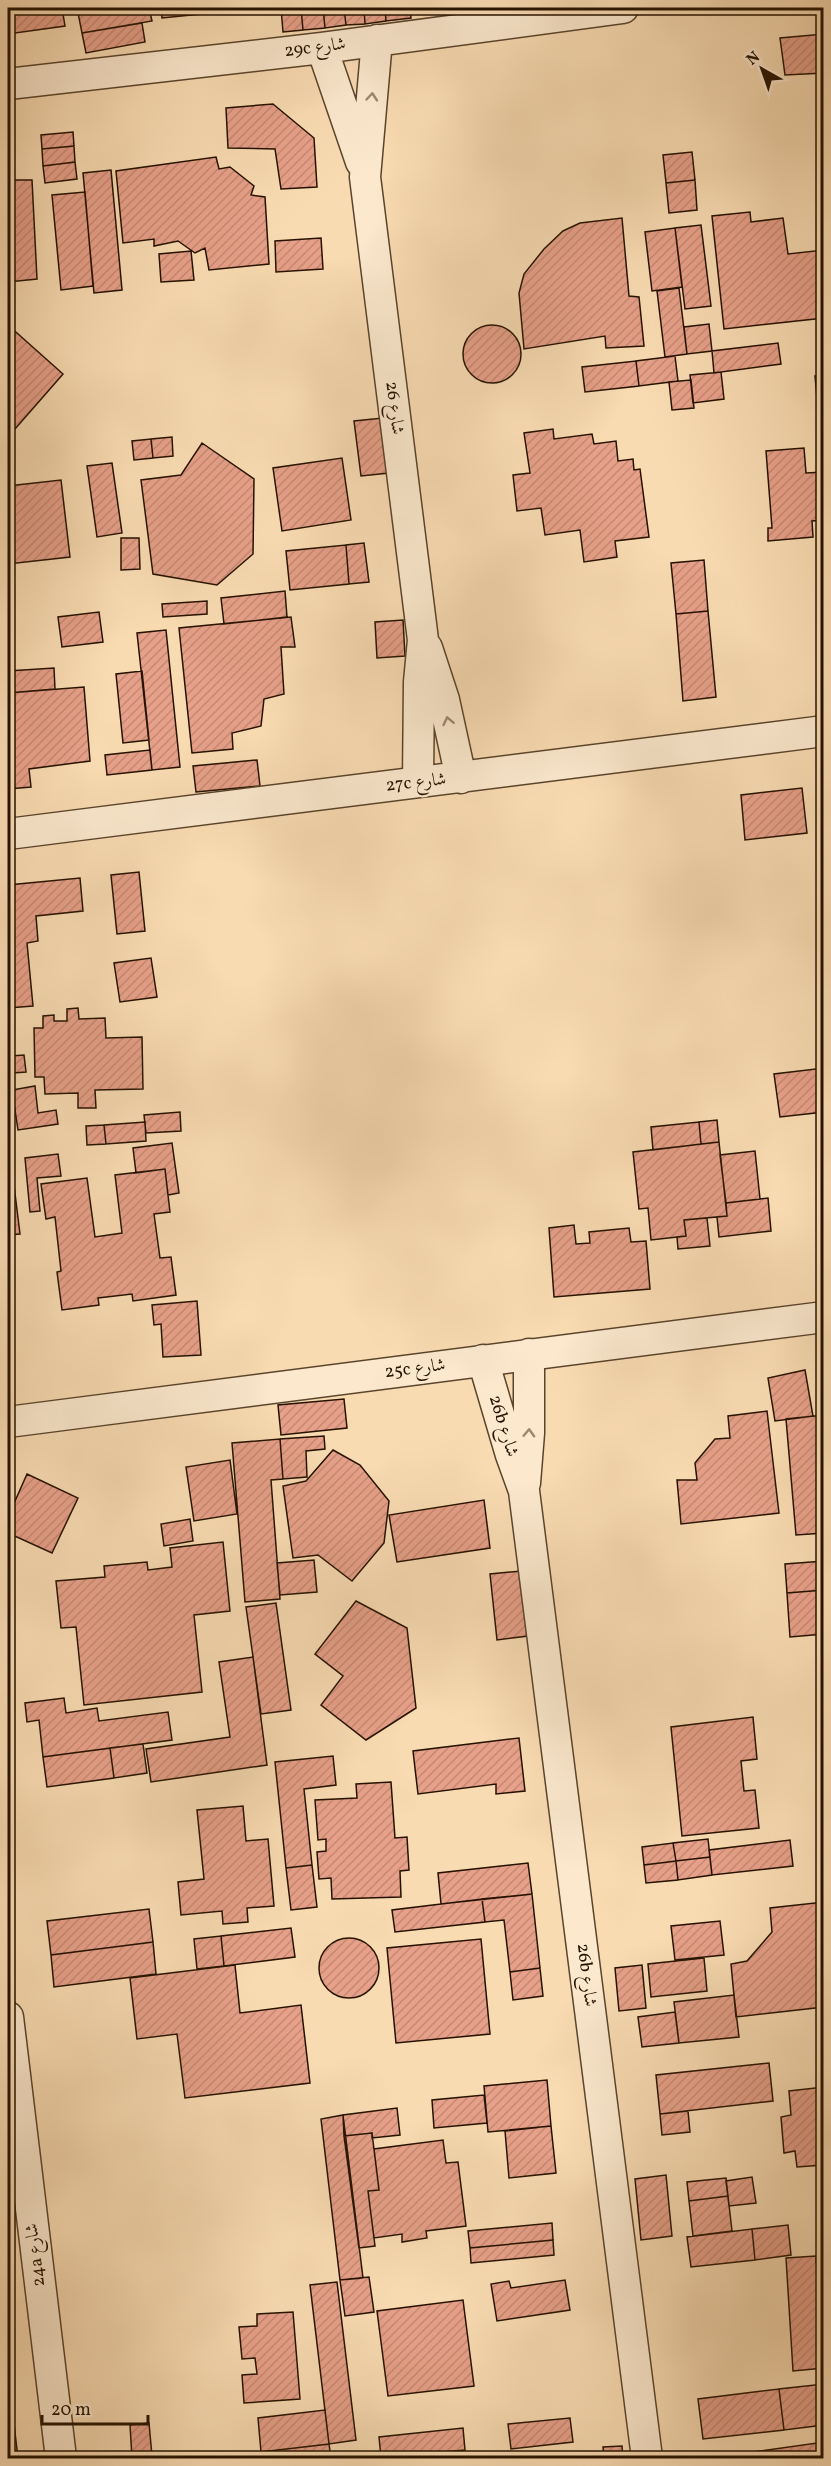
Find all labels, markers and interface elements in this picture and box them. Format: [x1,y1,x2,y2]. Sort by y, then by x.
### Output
street label: 29c شارع [283,32,347,65]
north arrow [732,39,792,99]
text: N [742,47,765,71]
one-way arrow [365,93,378,102]
street label: شارع 26 [377,380,410,436]
one-way arrow [443,716,456,726]
street label: 27c شارع [384,767,448,800]
street label: 25c شارع [383,1353,447,1386]
street label: 26b شارع [481,1392,524,1460]
one-way arrow [523,1429,535,1438]
street label: 26b شارع [569,1942,602,2008]
street label: 24a شارع [20,2222,53,2288]
scale bar [42,2388,148,2426]
text: 20 m [51,2398,91,2423]

